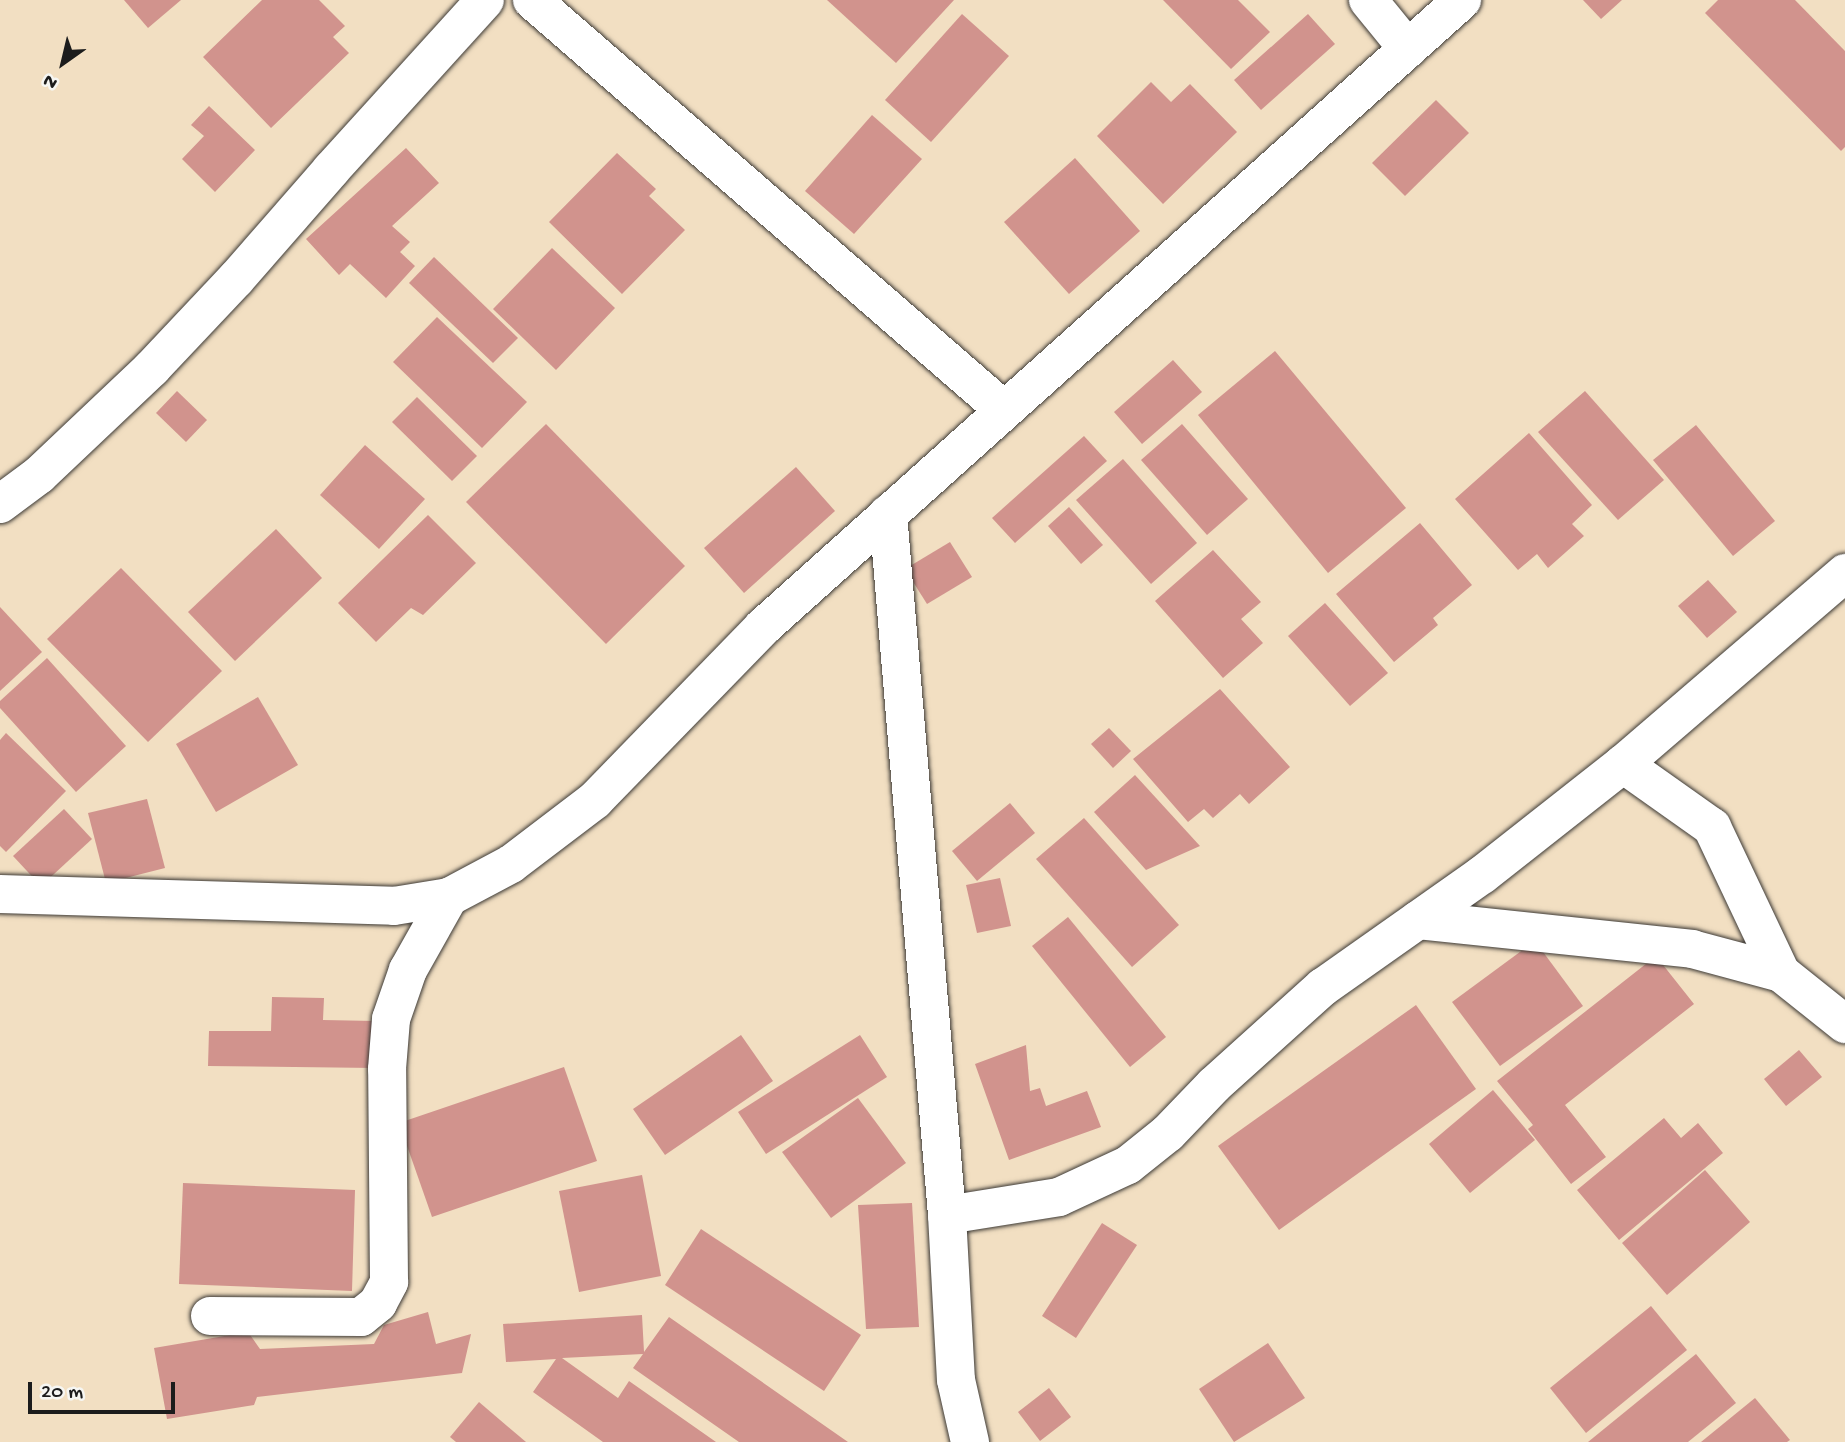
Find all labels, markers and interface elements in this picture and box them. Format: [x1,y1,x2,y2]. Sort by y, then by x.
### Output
north arrow [28,28,98,98]
text: N [39,68,63,94]
scale bar [32,1368,178,1412]
text: 20 m [41,1381,83,1406]

